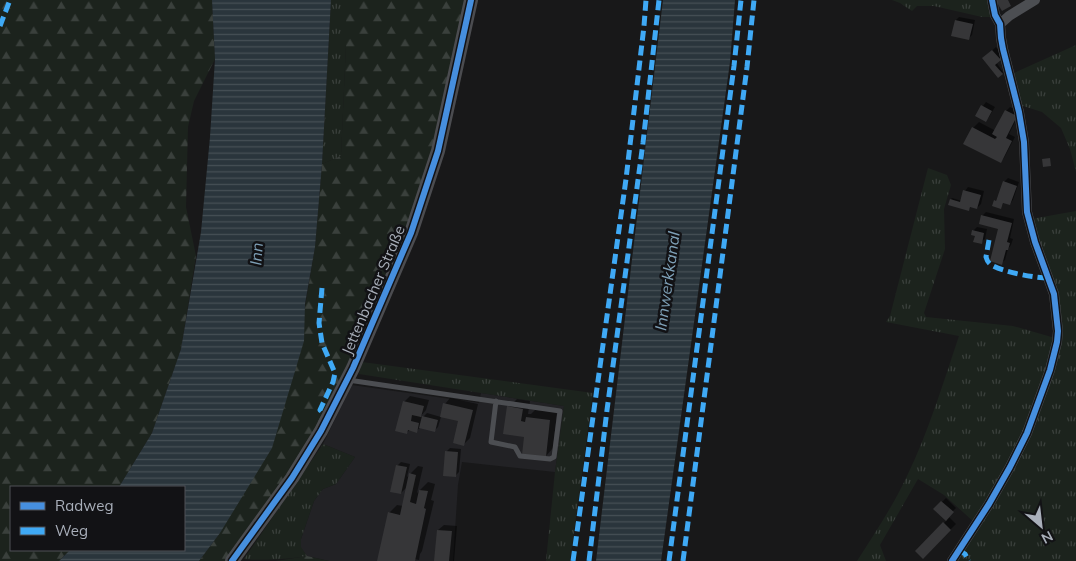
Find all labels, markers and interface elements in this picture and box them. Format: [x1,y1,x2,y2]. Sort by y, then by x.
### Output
street label: Jettenbacher Straße [337,222,409,358]
water label: Innwerkkanal [650,230,684,332]
water label: Inn [245,242,267,266]
legend [10,486,185,551]
text: Radweg [55,496,113,515]
north arrow [1016,501,1066,551]
text: Weg [55,521,88,540]
text: N [1038,527,1056,548]

